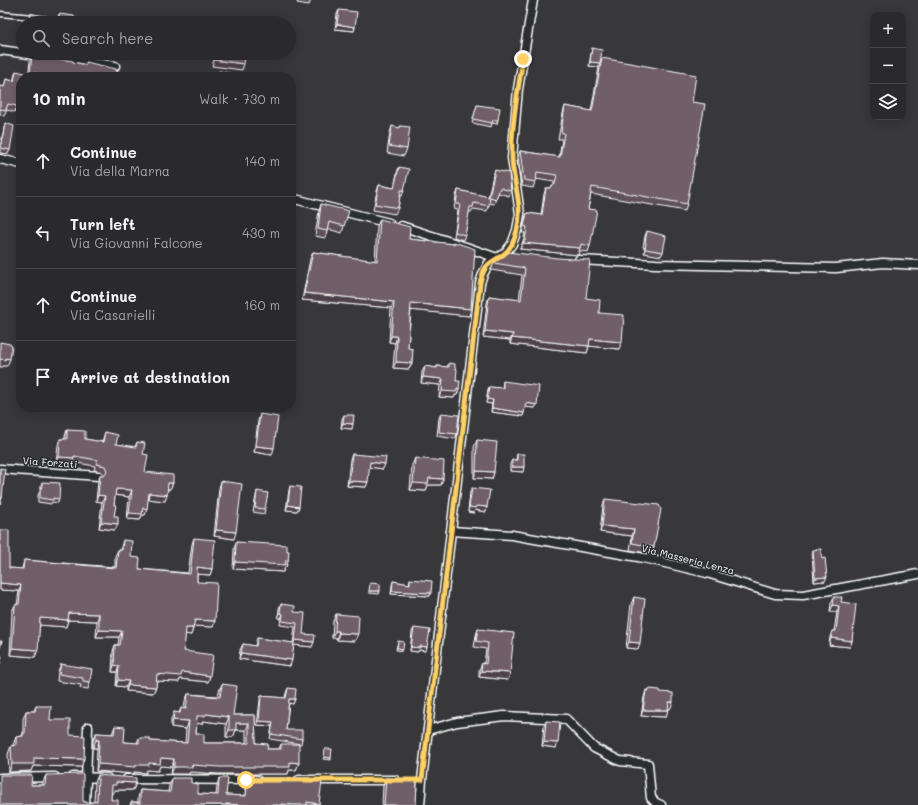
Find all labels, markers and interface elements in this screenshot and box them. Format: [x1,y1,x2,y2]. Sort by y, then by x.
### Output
map controls [870,12,906,120]
button: + [870,12,906,48]
search box [16,16,296,60]
icon: search [30,27,52,49]
text: Search here [62,28,153,48]
button: − [870,48,906,84]
route end [514,50,532,68]
button: layers [870,84,906,120]
text: 10 min [32,87,86,109]
text: Walk · 730 m [199,90,280,107]
text: Continue [70,142,137,162]
icon: ahead [32,150,54,172]
text: 140 m [244,152,280,169]
text: Via della Marna [70,162,170,179]
text: Turn left [70,214,135,234]
icon: left [32,222,54,244]
text: 430 m [242,224,280,241]
text: Via Giovanni Falcone [70,234,203,251]
text: Continue [70,286,137,306]
icon: ahead [32,294,54,316]
text: 160 m [244,296,280,313]
text: Via Casarielli [70,306,155,323]
icon: arrive [32,366,54,388]
text: Arrive at destination [70,367,230,387]
street label: Via Forzati [22,453,78,471]
street label: Via Masseria Lenza [640,541,736,577]
route start [237,771,255,789]

